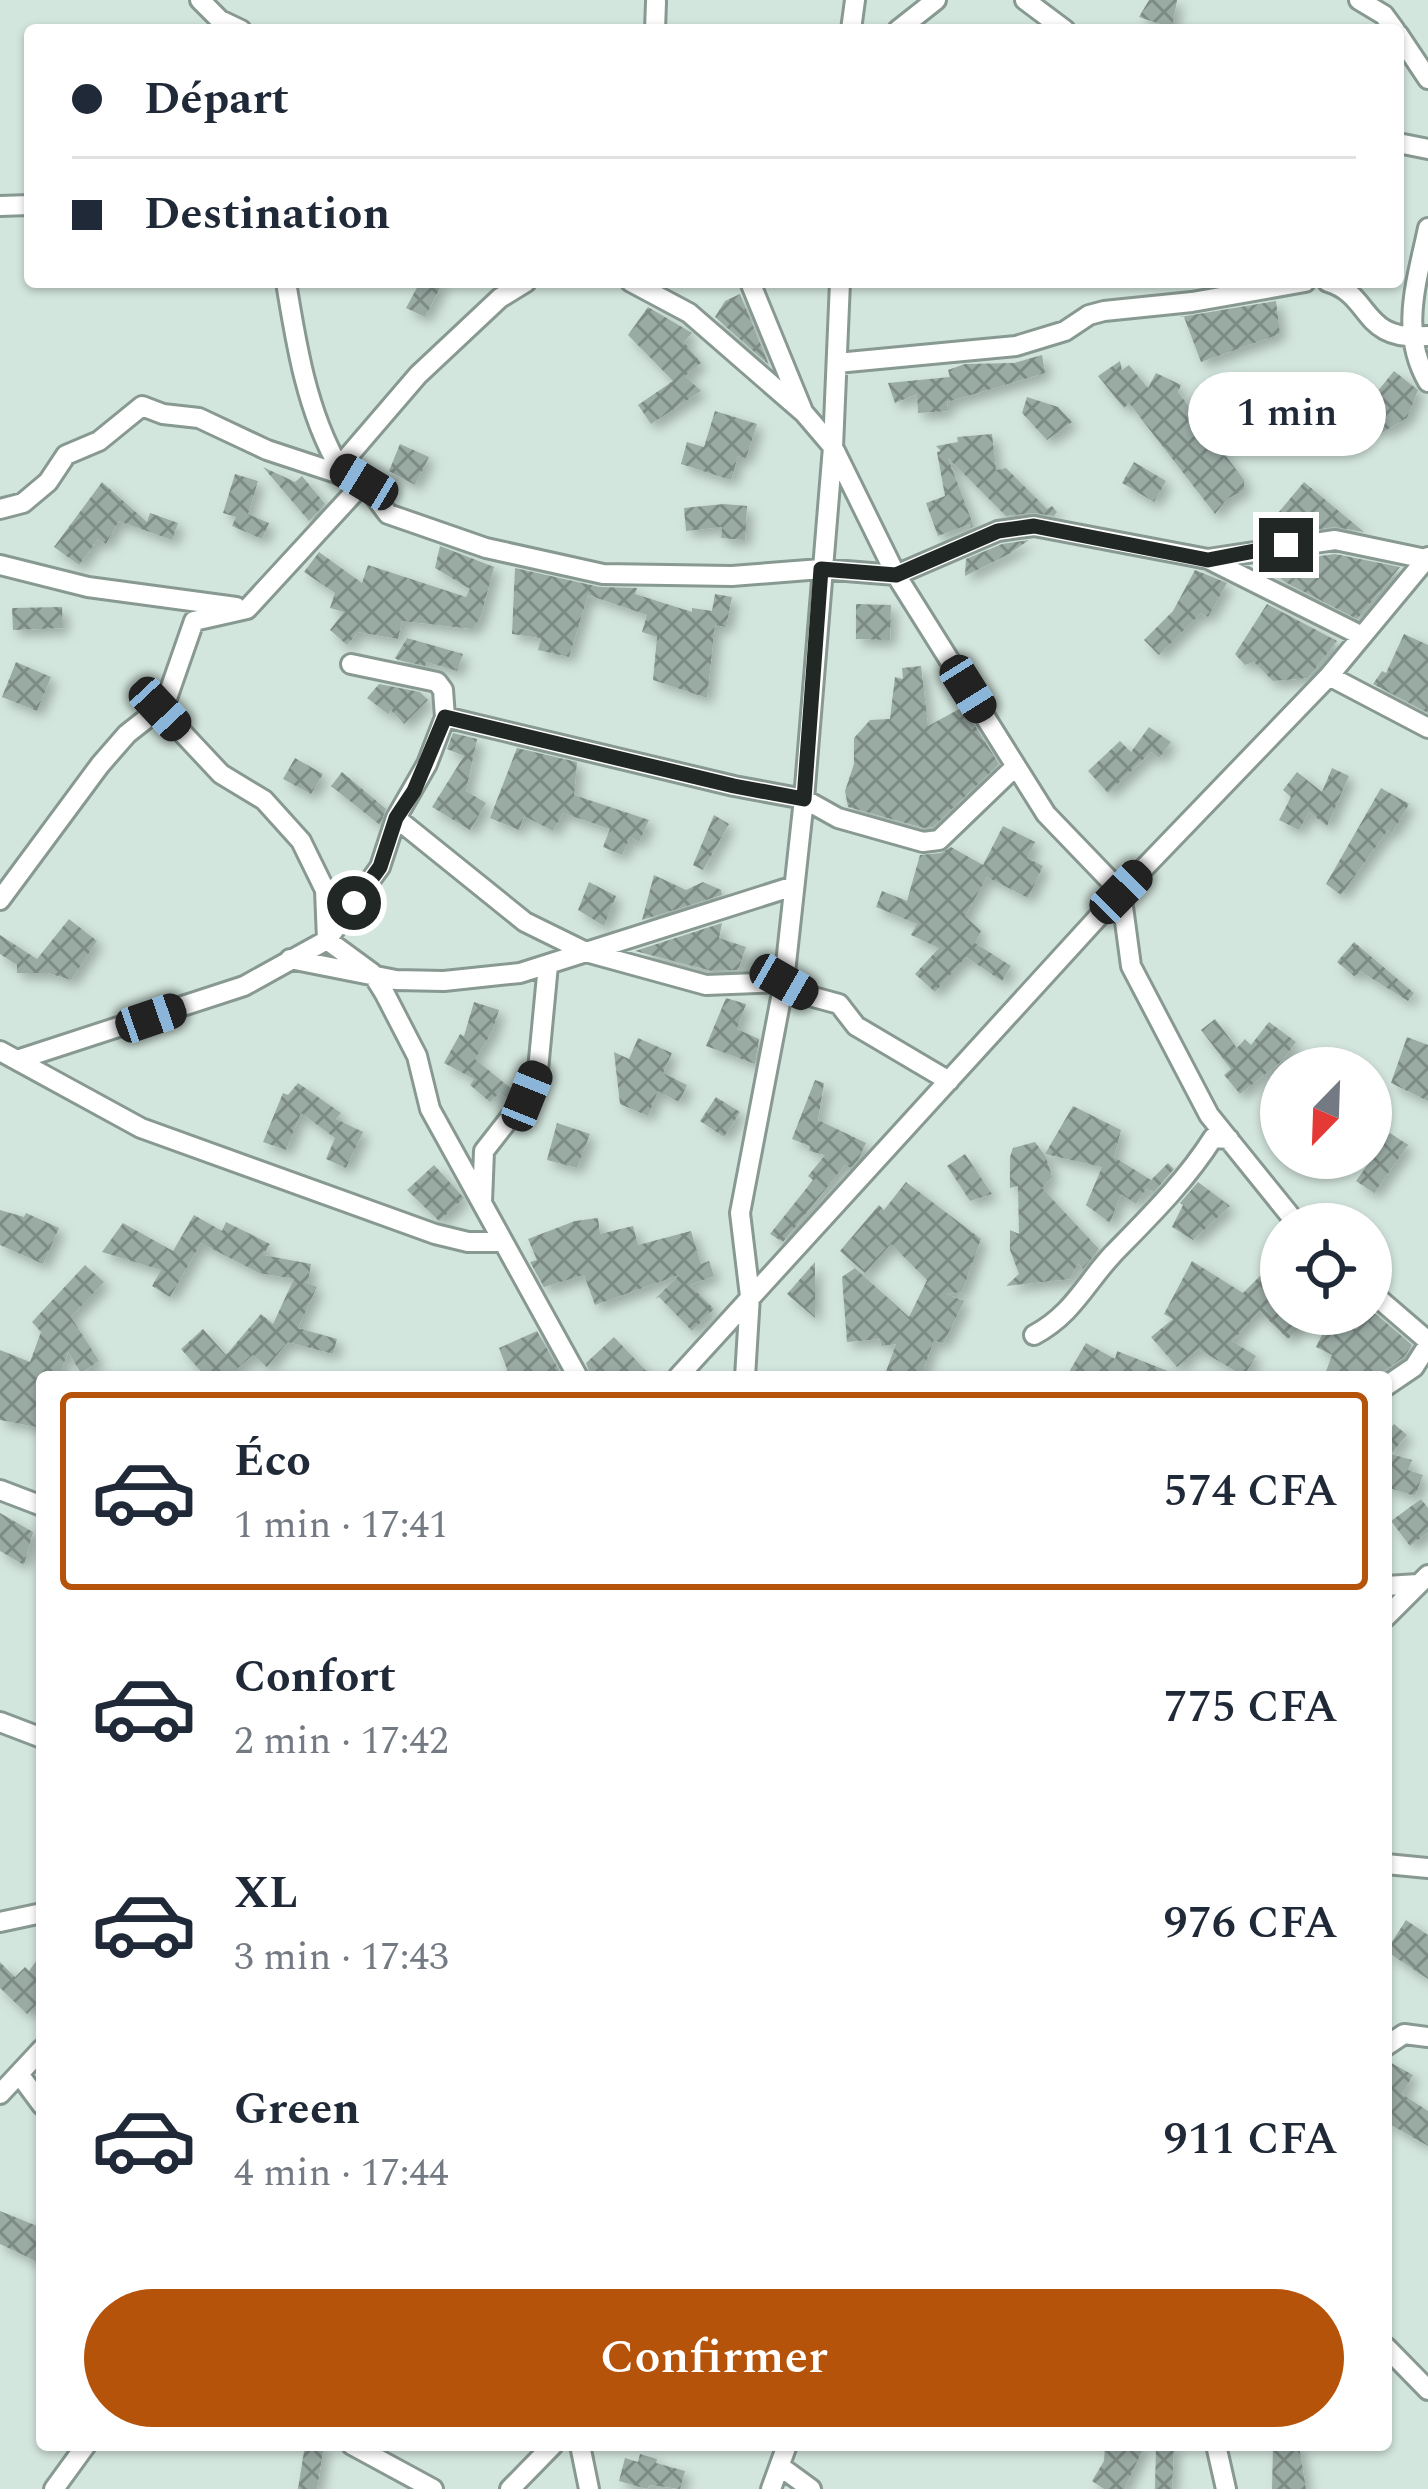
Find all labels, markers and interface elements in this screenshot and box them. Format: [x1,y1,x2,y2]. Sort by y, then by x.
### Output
text: Départ [144,65,289,134]
text: Destination [144,180,390,249]
callout: 1 min [1187,371,1385,455]
text: 1 min [1236,384,1338,443]
car [324,448,404,516]
route end [1259,518,1313,572]
car [934,649,1002,729]
car [122,670,198,748]
car [1083,854,1159,930]
route start [327,876,381,930]
car [744,948,824,1016]
car [111,989,191,1047]
north arrow [1260,1047,1392,1179]
map controls [1260,1047,1392,1335]
car [497,1056,557,1136]
button: locate [1260,1203,1392,1335]
text: Éco [234,1427,311,1496]
icon: car [90,1437,198,1545]
text: 574 CFA [1164,1457,1338,1526]
text: 1 min · 17:41 [234,1496,449,1555]
text: Confort [234,1643,396,1712]
icon: car [90,1653,198,1761]
text: 775 CFA [1164,1673,1338,1742]
text: 2 min · 17:42 [234,1712,449,1771]
text: XL [234,1859,298,1928]
icon: car [90,1869,198,1977]
text: 976 CFA [1164,1889,1338,1958]
text: 3 min · 17:43 [234,1928,449,1987]
text: Green [234,2075,360,2144]
icon: car [90,2085,198,2193]
text: 911 CFA [1164,2105,1338,2174]
text: 4 min · 17:44 [234,2144,449,2203]
button: Confirmer [84,2289,1344,2427]

